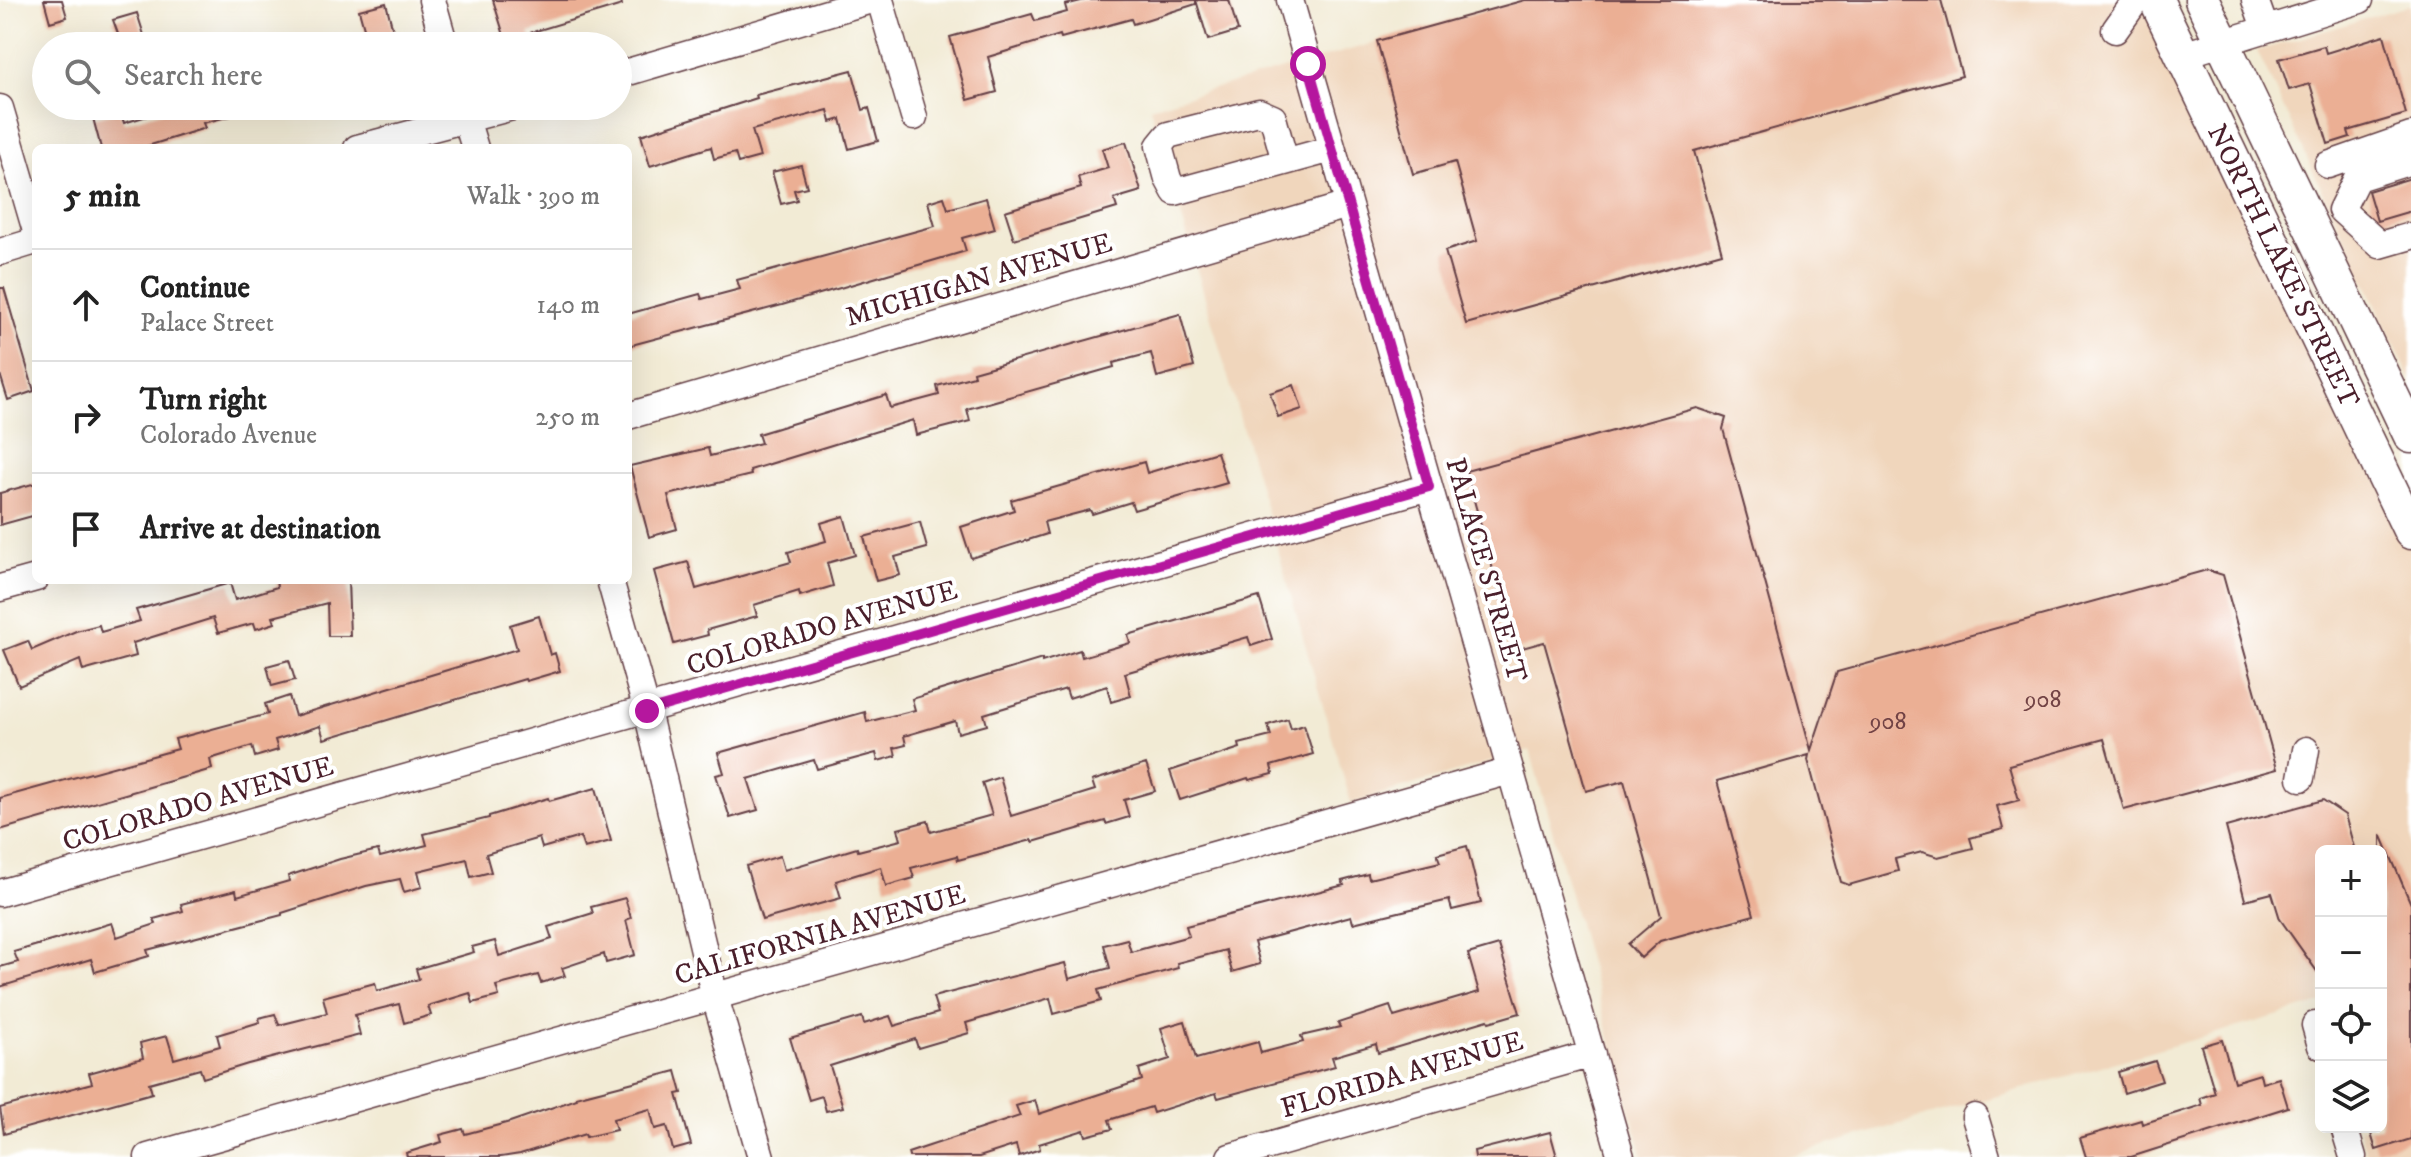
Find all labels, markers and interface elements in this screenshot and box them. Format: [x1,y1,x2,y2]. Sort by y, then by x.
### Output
search box [32,32,632,120]
route start [1290,46,1326,82]
icon: search [60,54,104,98]
text: Search here [124,58,263,95]
street label: NORTH LAKE STREET [2199,119,2367,413]
text: 5 min [64,175,140,217]
text: Walk · 390 m [467,180,600,213]
street label: MICHIGAN AVENUE [842,225,1116,335]
text: Continue [140,270,250,307]
icon: ahead [64,283,108,327]
text: 140 m [536,289,600,322]
text: Palace Street [140,307,274,340]
text: Turn right [140,382,267,419]
icon: right [64,395,108,439]
text: 250 m [535,401,600,434]
text: Colorado Avenue [140,419,317,452]
street label: PALACE STREET [1437,454,1535,686]
icon: arrive [64,507,108,551]
text: Arrive at destination [140,511,381,548]
street label: COLORADO AVENUE [683,573,961,683]
house number: 908 [2024,685,2061,715]
route end [629,693,665,729]
house number: 908 [1869,707,1906,737]
street label: COLORADO AVENUE [59,749,337,859]
map controls [2315,845,2387,1133]
button: + [2315,845,2387,917]
street label: CALIFORNIA AVENUE [671,877,969,993]
button: − [2315,917,2387,989]
button: locate [2315,989,2387,1061]
street label: FLORIDA AVENUE [1277,1024,1527,1126]
button: layers [2315,1061,2387,1133]

